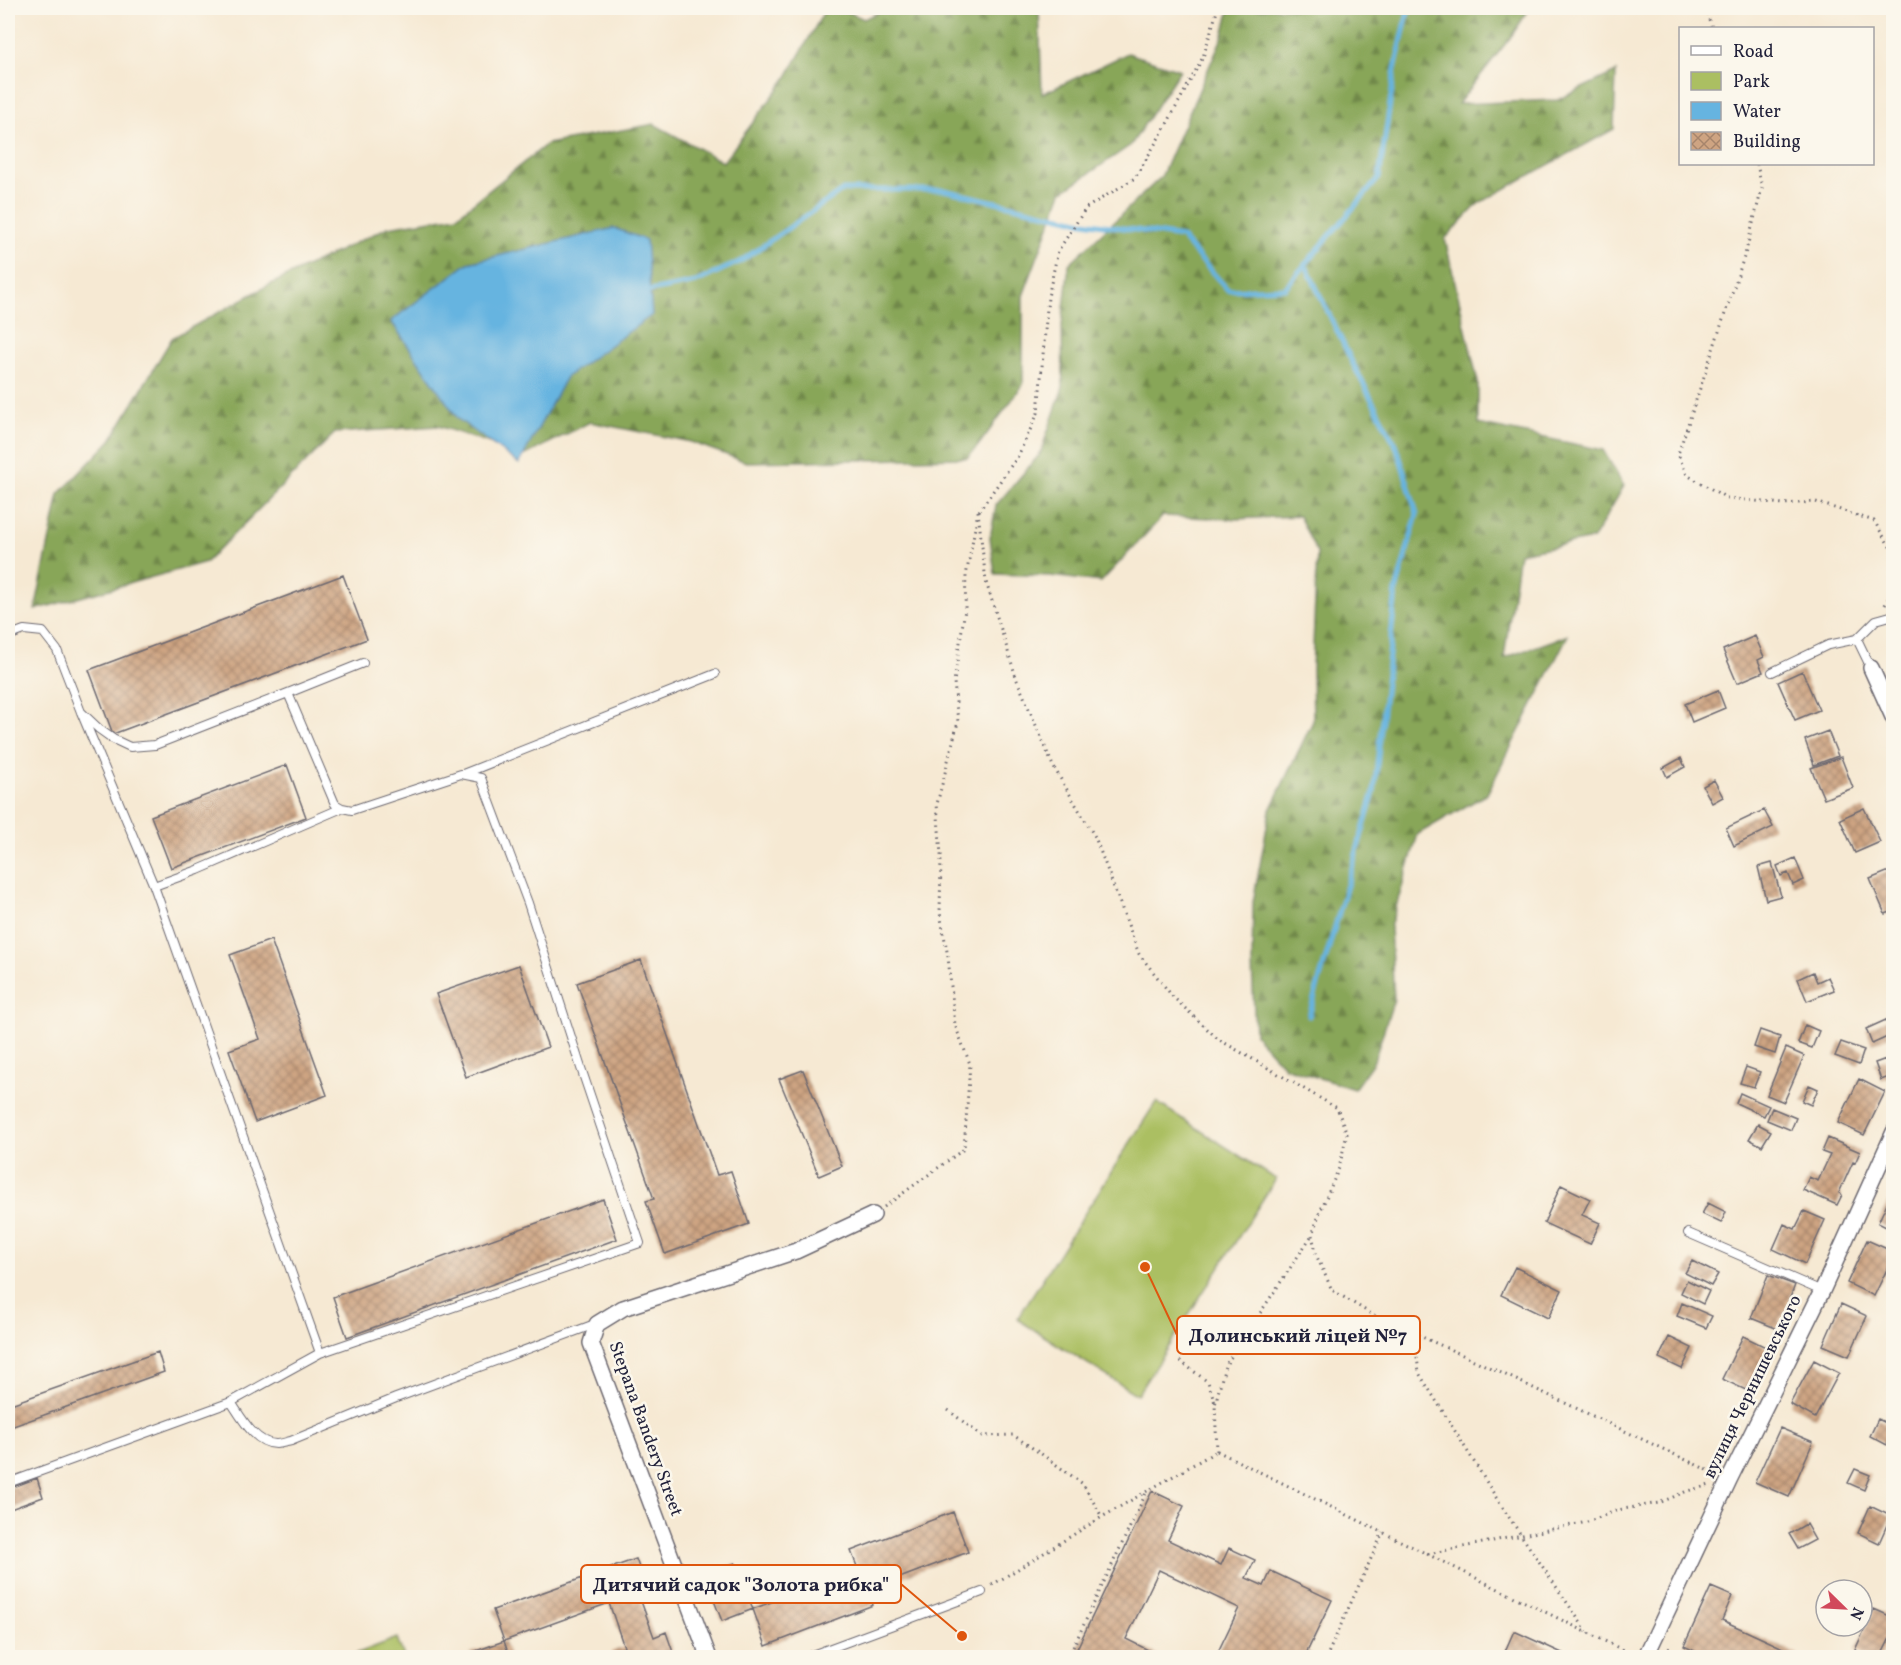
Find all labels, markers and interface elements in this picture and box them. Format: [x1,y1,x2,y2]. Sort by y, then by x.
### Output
legend [1679,27,1874,165]
text: Road [1733,40,1774,65]
text: Park [1733,70,1770,95]
text: Water [1733,100,1781,125]
text: Building [1733,130,1801,155]
street label: вулиця Чернишевського [1698,1291,1808,1483]
callout: Долинський ліцей №7 [1177,1316,1420,1354]
text: Долинський ліцей №7 [1189,1323,1407,1351]
street label: Stepana Bandery Street [602,1338,688,1520]
callout: Дитячий садок "Золота рибка" [581,1565,901,1603]
text: Дитячий садок "Золота рибка" [593,1572,889,1600]
north arrow [1814,1578,1874,1638]
text: N [1843,1604,1868,1623]

